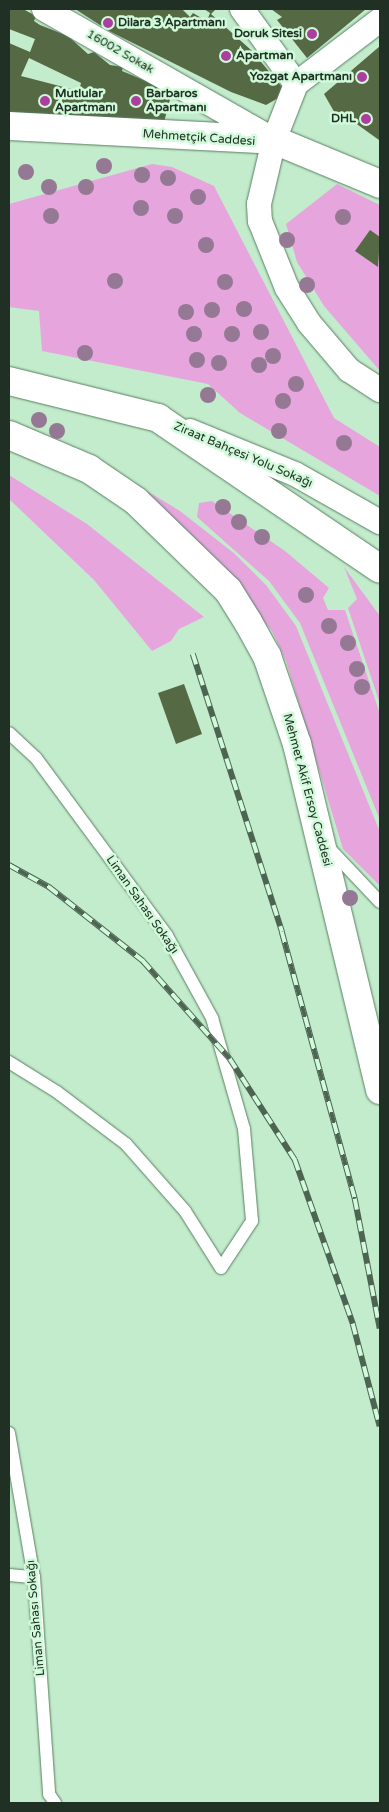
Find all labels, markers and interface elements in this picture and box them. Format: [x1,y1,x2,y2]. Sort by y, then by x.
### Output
place label: Dilara 3 Apartmanı [118,16,225,30]
marker: Dilara 3 Apartmanı [102,17,114,29]
street label: 16002 Sokak [84,27,156,77]
place label: Doruk Sitesi [234,27,302,41]
marker: Doruk Sitesi [306,28,318,40]
place label: Apartman [236,49,293,63]
marker: Apartman [220,50,232,62]
place label: Yozgat Apartmanı [250,70,352,84]
marker: Yozgat Apartmanı [356,71,368,83]
place label: Mutlular Apartmanı [55,87,115,115]
place label: Barbaros Apartmanı [146,87,206,115]
marker: Mutlular Apartmanı [39,95,51,107]
marker: Barbaros Apartmanı [130,95,142,107]
place label: DHL [331,112,356,126]
marker: DHL [360,113,372,125]
street label: Mehmetçik Caddesi [142,127,256,149]
street label: Ziraat Bahçesi Yolu Sokağı [171,419,315,491]
street label: Mehmet Akif Ersoy Caddesi [280,712,334,868]
street label: Liman Sahası Sokağı [103,853,181,957]
street label: Liman Sahası Sokağı [24,1559,48,1677]

